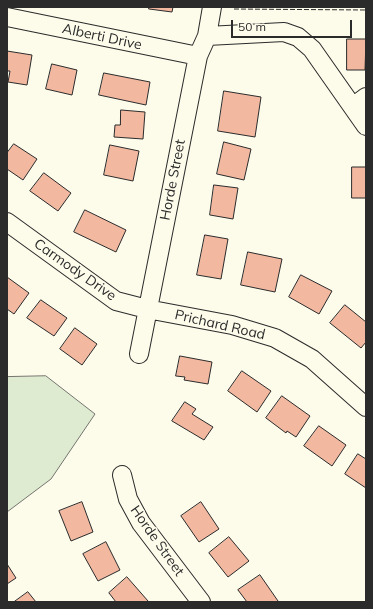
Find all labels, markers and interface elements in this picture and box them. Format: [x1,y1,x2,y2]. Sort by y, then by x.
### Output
scale bar [233,12,354,38]
text: 50 m [238,19,266,34]
street label: Alberti Drive [61,20,143,54]
street label: Horde Street [157,138,189,222]
street label: Carmody Drive [31,235,119,305]
street label: Prichard Road [173,306,267,344]
street label: Horde Street [127,503,187,579]

